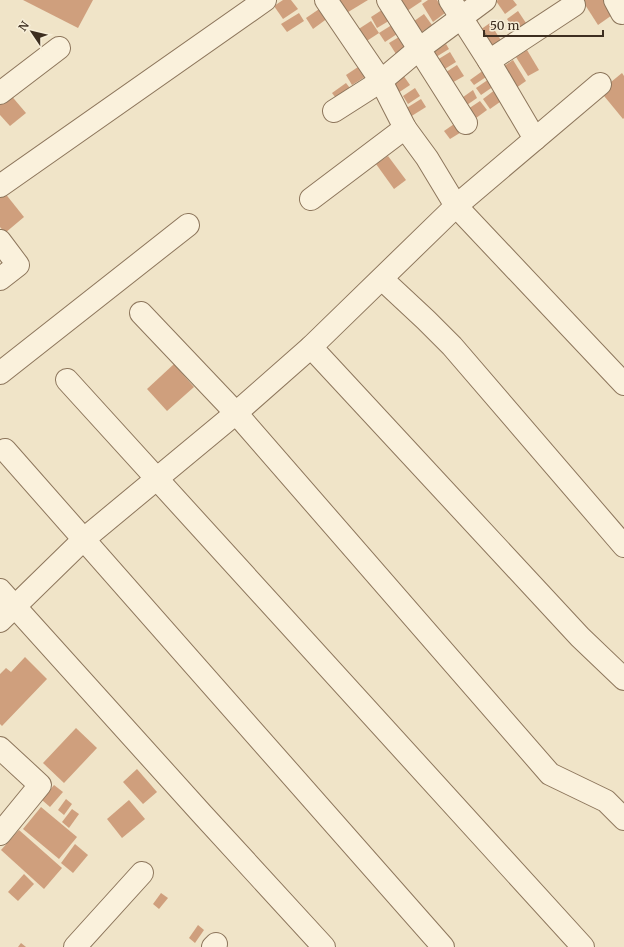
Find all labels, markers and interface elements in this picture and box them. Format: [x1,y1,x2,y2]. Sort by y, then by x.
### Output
north arrow [12,12,52,52]
scale bar [484,12,603,38]
text: N [16,18,32,34]
text: 50 m [490,18,519,33]

